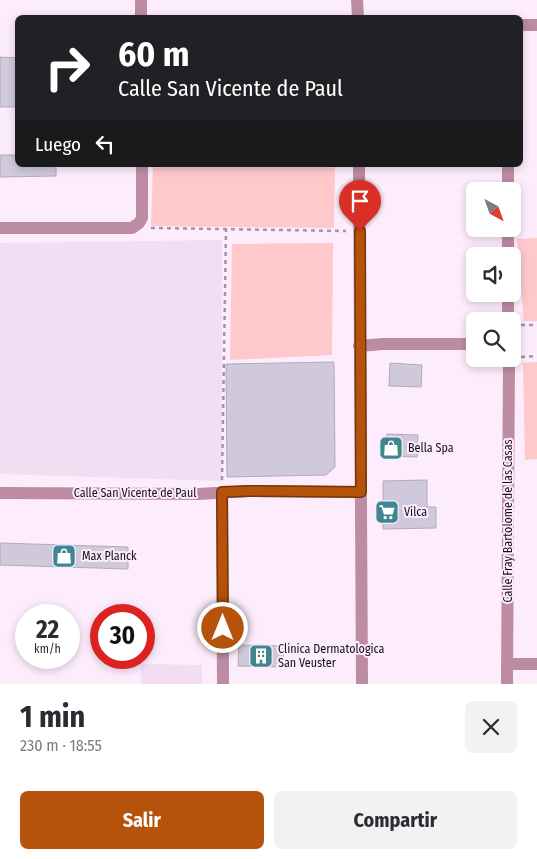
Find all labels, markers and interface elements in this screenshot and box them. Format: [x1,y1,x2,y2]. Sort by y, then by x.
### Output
text: 60 m [118,33,189,75]
icon: right [35,35,100,100]
text: Calle San Vicente de Paul [118,75,343,102]
icon: left [91,130,119,158]
text: Luego [35,133,81,156]
pin [339,180,381,231]
north arrow [466,182,521,238]
map controls [466,182,521,367]
icon: arrive [346,187,374,215]
button: sound [466,247,521,302]
button: search [466,312,521,367]
shop icon: Bella Spa [378,435,404,461]
street label: Calle Fray Bartolome de las Casas [501,439,515,603]
place label: Bella Spa [408,441,454,455]
street label: Calle San Vicente de Paul [74,486,196,500]
supermarket icon: Vilca [374,499,400,525]
place label: Vilca [404,505,427,519]
shop icon: Max Planck [51,543,77,569]
place label: Max Planck [82,549,137,563]
position arrow [196,601,248,653]
speed limit sign: 30 [90,604,155,669]
text: 22 [36,615,59,645]
text: km/h [34,642,61,656]
place label: Clinica Dermatologica San Veuster [278,642,385,670]
building icon: Clinica Dermatologica San Veuster [248,643,274,669]
text: 1 min [20,699,85,735]
button: close [465,701,517,753]
text: 230 m · 18:55 [20,736,102,755]
button: Salir [20,791,264,849]
button: Compartir [274,791,517,849]

